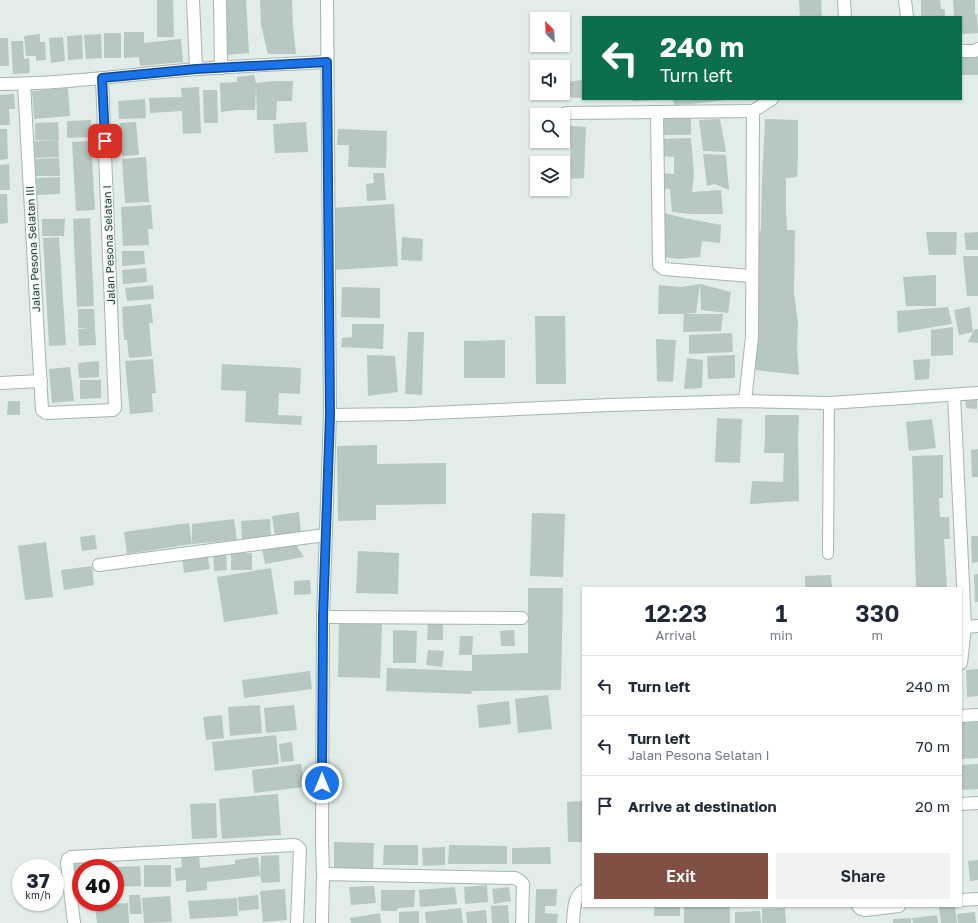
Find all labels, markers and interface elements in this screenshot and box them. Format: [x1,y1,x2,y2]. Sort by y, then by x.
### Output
north arrow [530,12,570,52]
map controls [530,12,570,196]
text: 240 m [660,30,744,63]
icon: left [594,32,646,84]
button: sound [530,60,570,100]
text: Turn left [660,64,733,86]
button: search [530,108,570,148]
pin [88,124,122,158]
icon: arrive [94,130,116,152]
button: layers [530,156,570,196]
street label: Jalan Pesona Selatan III [23,185,42,313]
street label: Jalan Pesona Selatan I [100,185,117,305]
text: 12:23 [644,598,707,627]
text: 1 [775,598,787,627]
text: 330 [855,598,900,627]
text: Arrival [656,627,696,643]
text: min [770,627,793,643]
text: m [872,627,883,643]
icon: left [594,675,616,697]
text: Turn left [628,677,690,695]
text: 240 m [906,677,950,695]
text: Turn left [628,729,690,747]
icon: left [594,735,616,757]
text: 70 m [916,737,950,755]
text: Jalan Pesona Selatan I [628,747,770,763]
position arrow [301,762,343,804]
icon: arrive [594,795,616,817]
text: Arrive at destination [628,797,777,815]
text: 20 m [915,797,950,815]
button: Exit [594,853,768,899]
button: Share [776,853,950,899]
speed limit sign: 40 [72,859,124,911]
text: 37 [26,868,50,892]
text: km/h [25,889,51,901]

